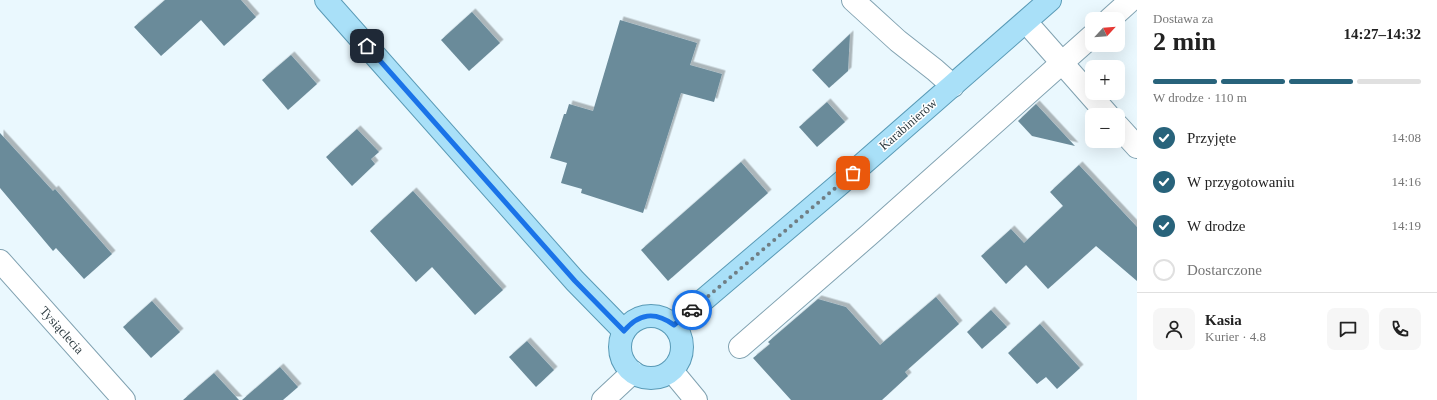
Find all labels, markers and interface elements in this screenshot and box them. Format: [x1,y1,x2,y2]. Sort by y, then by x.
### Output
text: Dostawa za [1153,11,1213,26]
north arrow [1085,12,1125,52]
map controls [1085,12,1125,148]
text: 14:27–14:32 [1344,26,1421,42]
text: 2 min [1153,27,1216,56]
pin [350,29,384,63]
icon: home [356,35,378,57]
button: + [1085,60,1125,100]
text: W drodze · 110 m [1153,90,1247,105]
street label: Karabinierów [876,94,940,153]
button: − [1085,108,1125,148]
icon: check [1153,127,1175,149]
text: Przyjęte [1187,130,1236,146]
text: 14:08 [1391,130,1421,145]
pin [836,156,870,190]
icon: bag [842,162,864,184]
icon: check [1153,171,1175,193]
text: W przygotowaniu [1187,174,1295,190]
text: 14:16 [1391,174,1421,189]
icon: check [1153,215,1175,237]
text: W drodze [1187,218,1245,234]
text: 14:19 [1391,218,1421,233]
text: Dostarczone [1187,262,1262,278]
courier [672,290,712,330]
icon: car [681,299,703,321]
street label: Tysiąclecia [37,303,87,357]
button: person [1153,308,1195,350]
button: chat [1327,308,1369,350]
button: phone [1379,308,1421,350]
text: Kasia [1205,312,1242,328]
text: Kurier · 4.8 [1205,329,1266,344]

